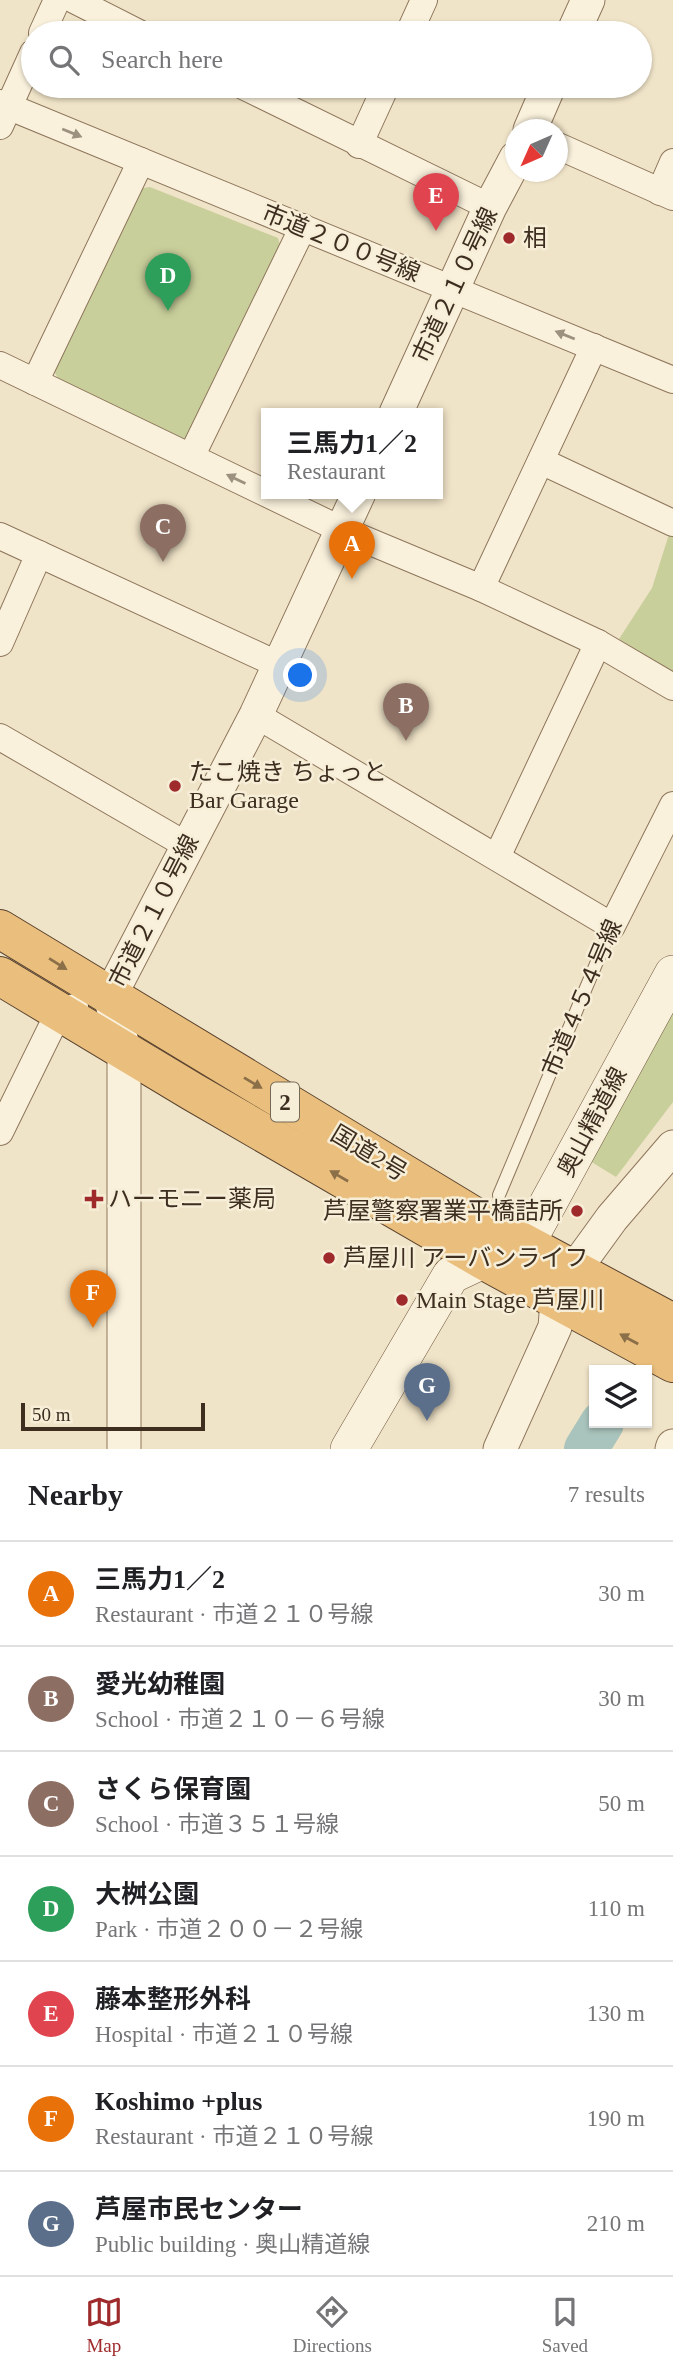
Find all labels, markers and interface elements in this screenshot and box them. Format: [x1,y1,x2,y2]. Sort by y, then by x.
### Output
search box [21,21,652,98]
icon: search [45,41,83,79]
text: Search here [101,45,223,74]
north arrow [505,119,568,182]
one-way arrow [61,127,82,138]
pin: E [413,173,459,231]
street label: 市道２００号線 [258,199,424,287]
street label: 市道２１０号線 [408,203,502,367]
place label: 相 [523,225,547,251]
marker: 相 [501,230,517,246]
pin: D [145,253,191,311]
one-way arrow [554,329,575,340]
popup [261,408,443,499]
text: 三馬力1／2 [287,429,417,458]
text: Restaurant [287,459,385,484]
one-way arrow [226,473,246,484]
pin: C [140,504,186,562]
pin: A [329,521,375,579]
your location [283,658,317,692]
pin: B [383,683,429,741]
place label: たこ焼き ちょっと Bar Garage [189,759,387,813]
marker: たこ焼き ちょっと Bar Garage [167,778,183,794]
street label: 市道２１０号線 [104,830,204,992]
street label: 市道４５４号線 [537,916,627,1080]
one-way arrow [49,957,68,970]
street label: 奥山精道線 [552,1063,632,1181]
one-way arrow [243,1076,262,1089]
road number: 2 [271,1082,299,1121]
street label: 国道2号 [326,1120,412,1186]
one-way arrow [329,1170,348,1183]
place label: ハーモニー薬局 [108,1186,276,1212]
marker: ハーモニー薬局 [86,1191,102,1207]
place label: 芦屋警察署業平橋詰所 [323,1198,563,1224]
marker: 芦屋警察署業平橋詰所 [569,1203,585,1219]
place label: 芦屋川 アーバンライフ [343,1245,589,1271]
marker: 芦屋川 アーバンライフ [321,1250,337,1266]
pin: F [70,1270,116,1328]
place label: Main Stage 芦屋川 [416,1287,604,1313]
marker: Main Stage 芦屋川 [394,1292,410,1308]
one-way arrow [619,1333,639,1345]
pin: G [404,1363,450,1421]
map controls [589,1365,652,1428]
button: layers [589,1365,652,1428]
scale bar [21,1400,205,1432]
text: 50 m [32,1404,71,1425]
text: Nearby [28,1478,123,1511]
text: 7 results [568,1482,645,1507]
text: 三馬力1／2 [95,1565,225,1594]
text: A [43,1581,59,1606]
text: 30 m [598,1581,645,1606]
text: Restaurant · 市道２１０号線 [95,1602,374,1627]
text: 愛光幼稚園 [95,1670,225,1699]
text: B [43,1686,59,1711]
text: 30 m [598,1686,645,1711]
text: School · 市道２１０－６号線 [95,1707,385,1732]
text: さくら保育園 [95,1775,251,1804]
text: C [43,1791,59,1816]
text: 50 m [598,1791,645,1816]
text: School · 市道３５１号線 [95,1812,339,1837]
text: 大桝公園 [95,1880,199,1909]
text: D [43,1896,59,1921]
text: 110 m [588,1896,645,1921]
text: Park · 市道２００－２号線 [95,1917,363,1942]
text: 藤本整形外科 [95,1985,251,2014]
text: E [43,2001,59,2026]
text: 130 m [587,2001,645,2026]
text: Hospital · 市道２１０号線 [95,2022,353,2047]
text: Koshimo +plus [95,2087,262,2116]
text: F [44,2106,58,2131]
text: 190 m [587,2106,645,2131]
text: Restaurant · 市道２１０号線 [95,2124,374,2149]
text: 芦屋市民センター [95,2195,303,2224]
text: G [42,2211,60,2236]
text: 210 m [587,2211,645,2236]
text: Public building · 奥山精道線 [95,2232,370,2257]
tab: Map [85,2293,123,2357]
tab: Directions [293,2293,372,2357]
tab: Saved [542,2293,588,2357]

